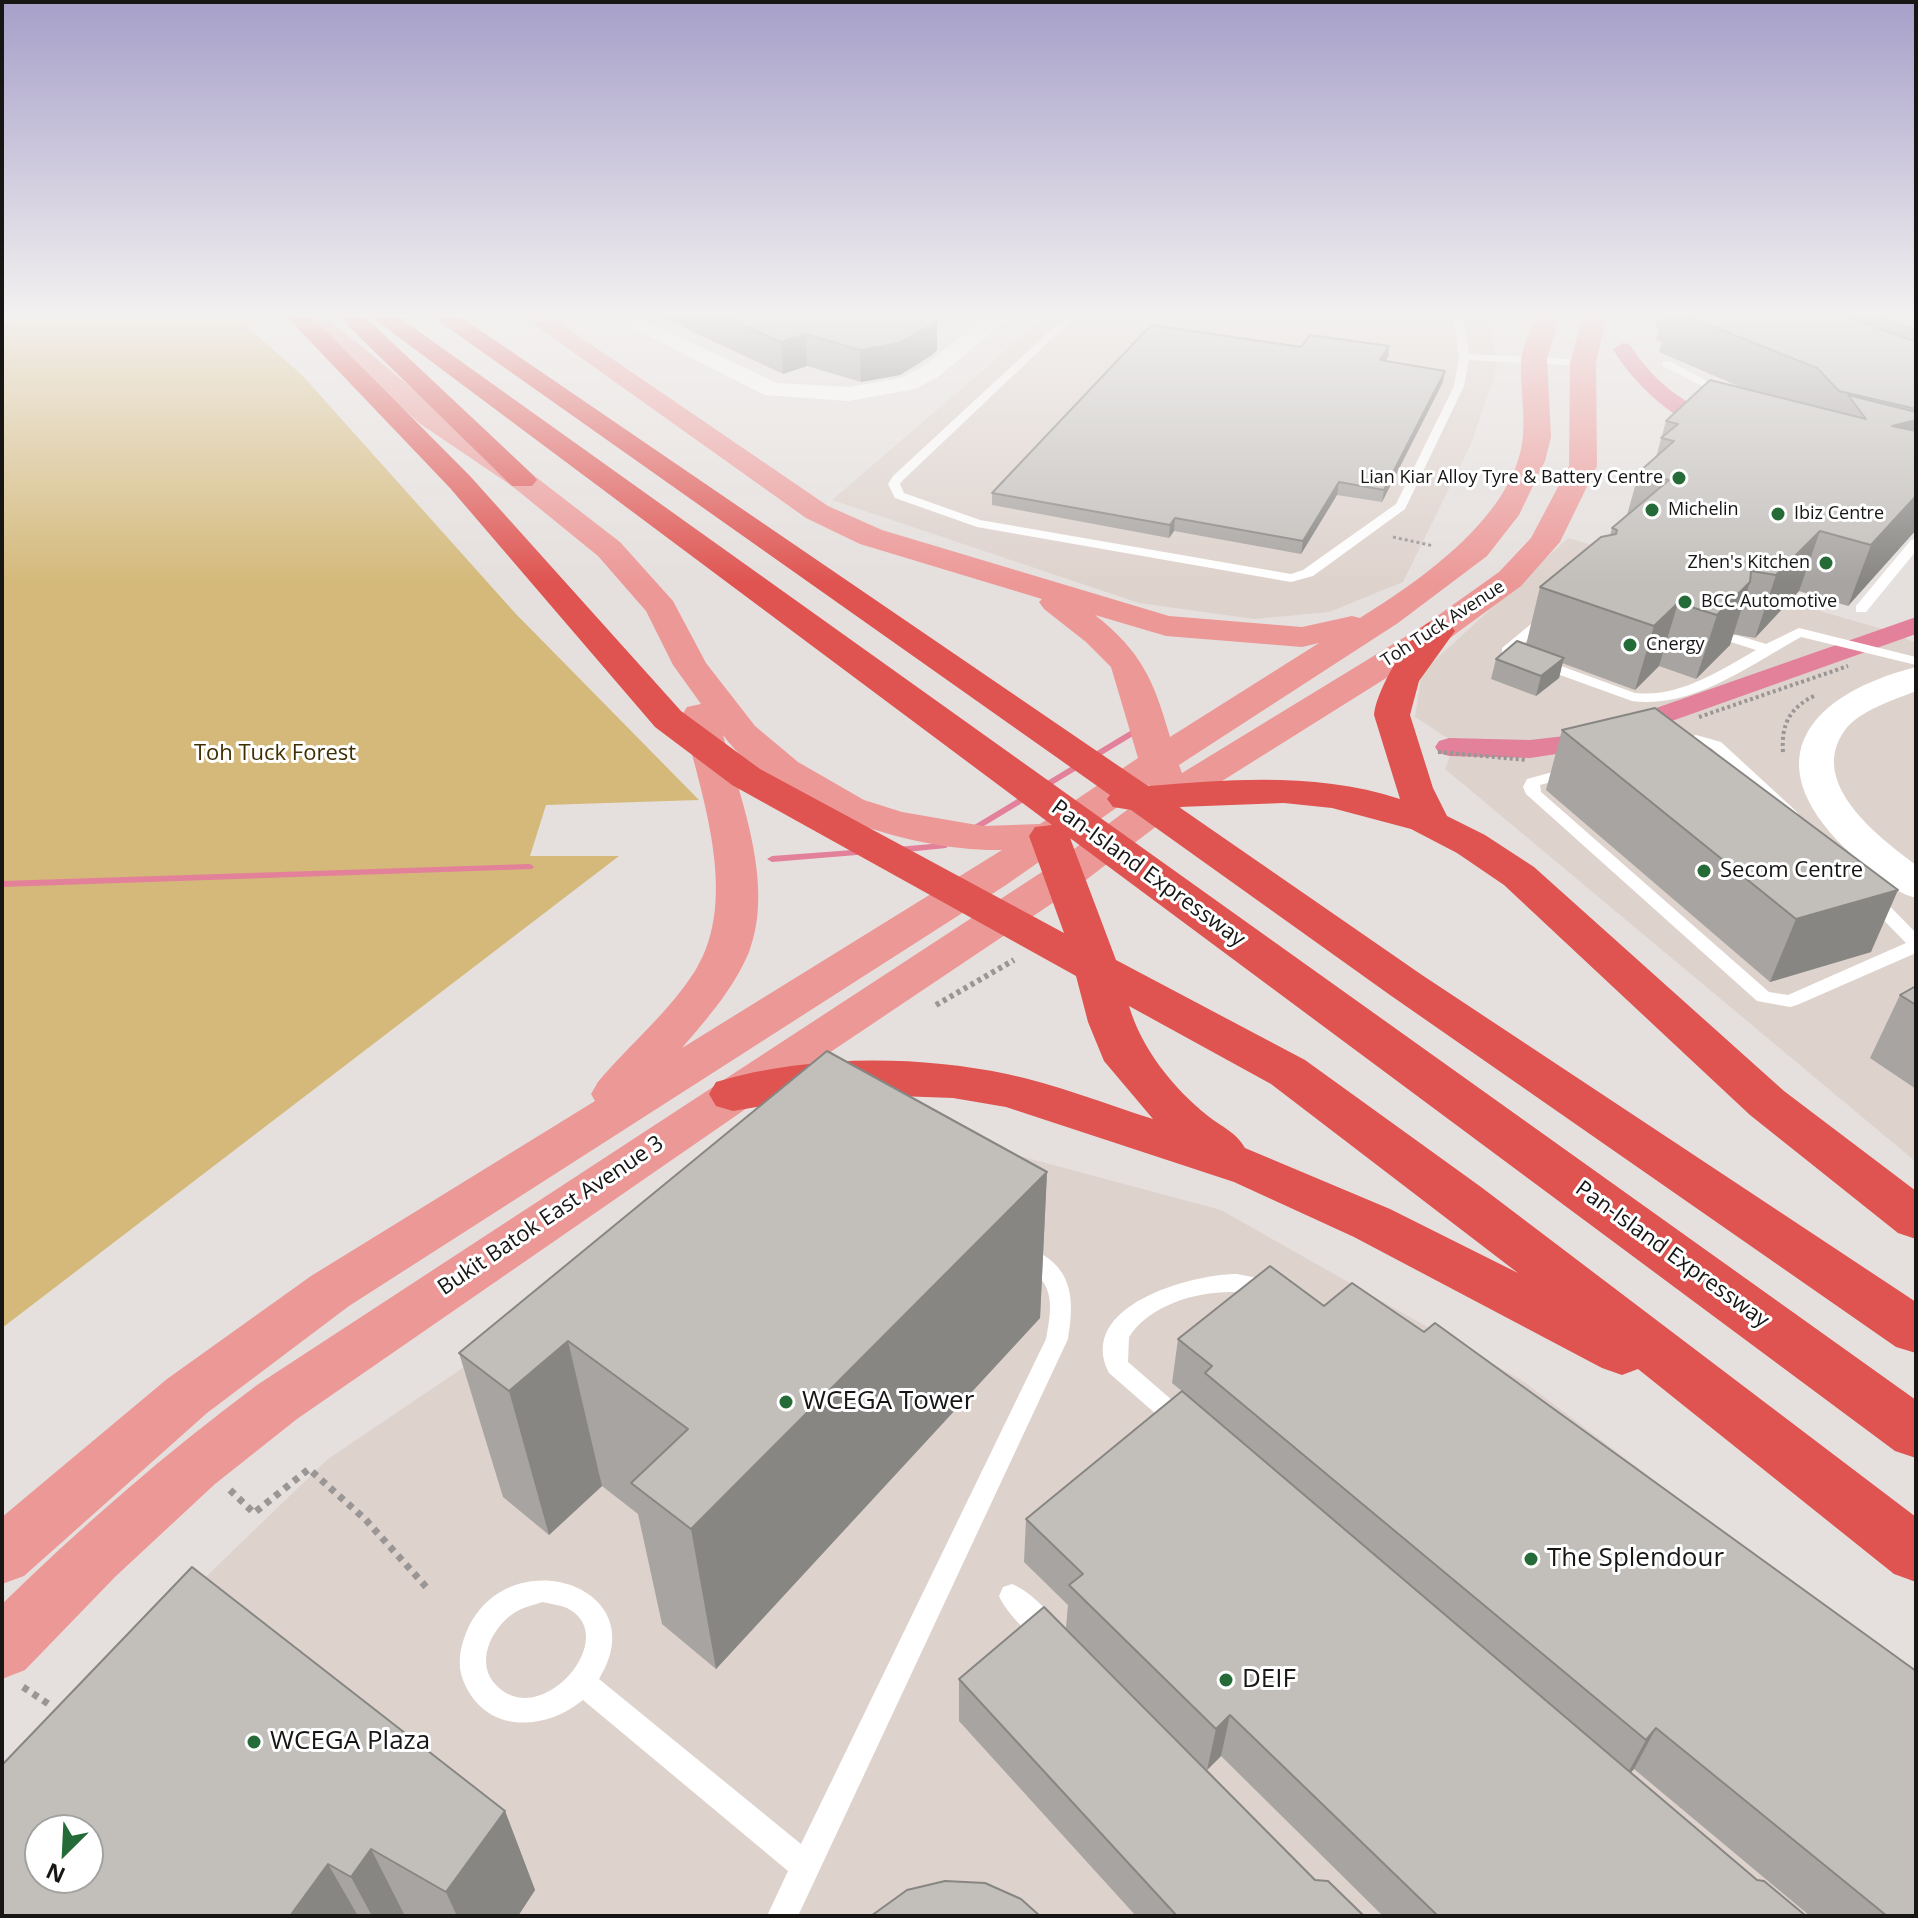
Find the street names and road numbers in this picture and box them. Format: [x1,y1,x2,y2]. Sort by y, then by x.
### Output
street label: Toh Tuck Avenue [1377,576,1509,672]
street label: Pan-Island Expressway [1046,795,1250,953]
street label: Bukit Batok East Avenue 3 [433,1131,669,1301]
street label: Pan-Island Expressway [1570,1176,1774,1334]

